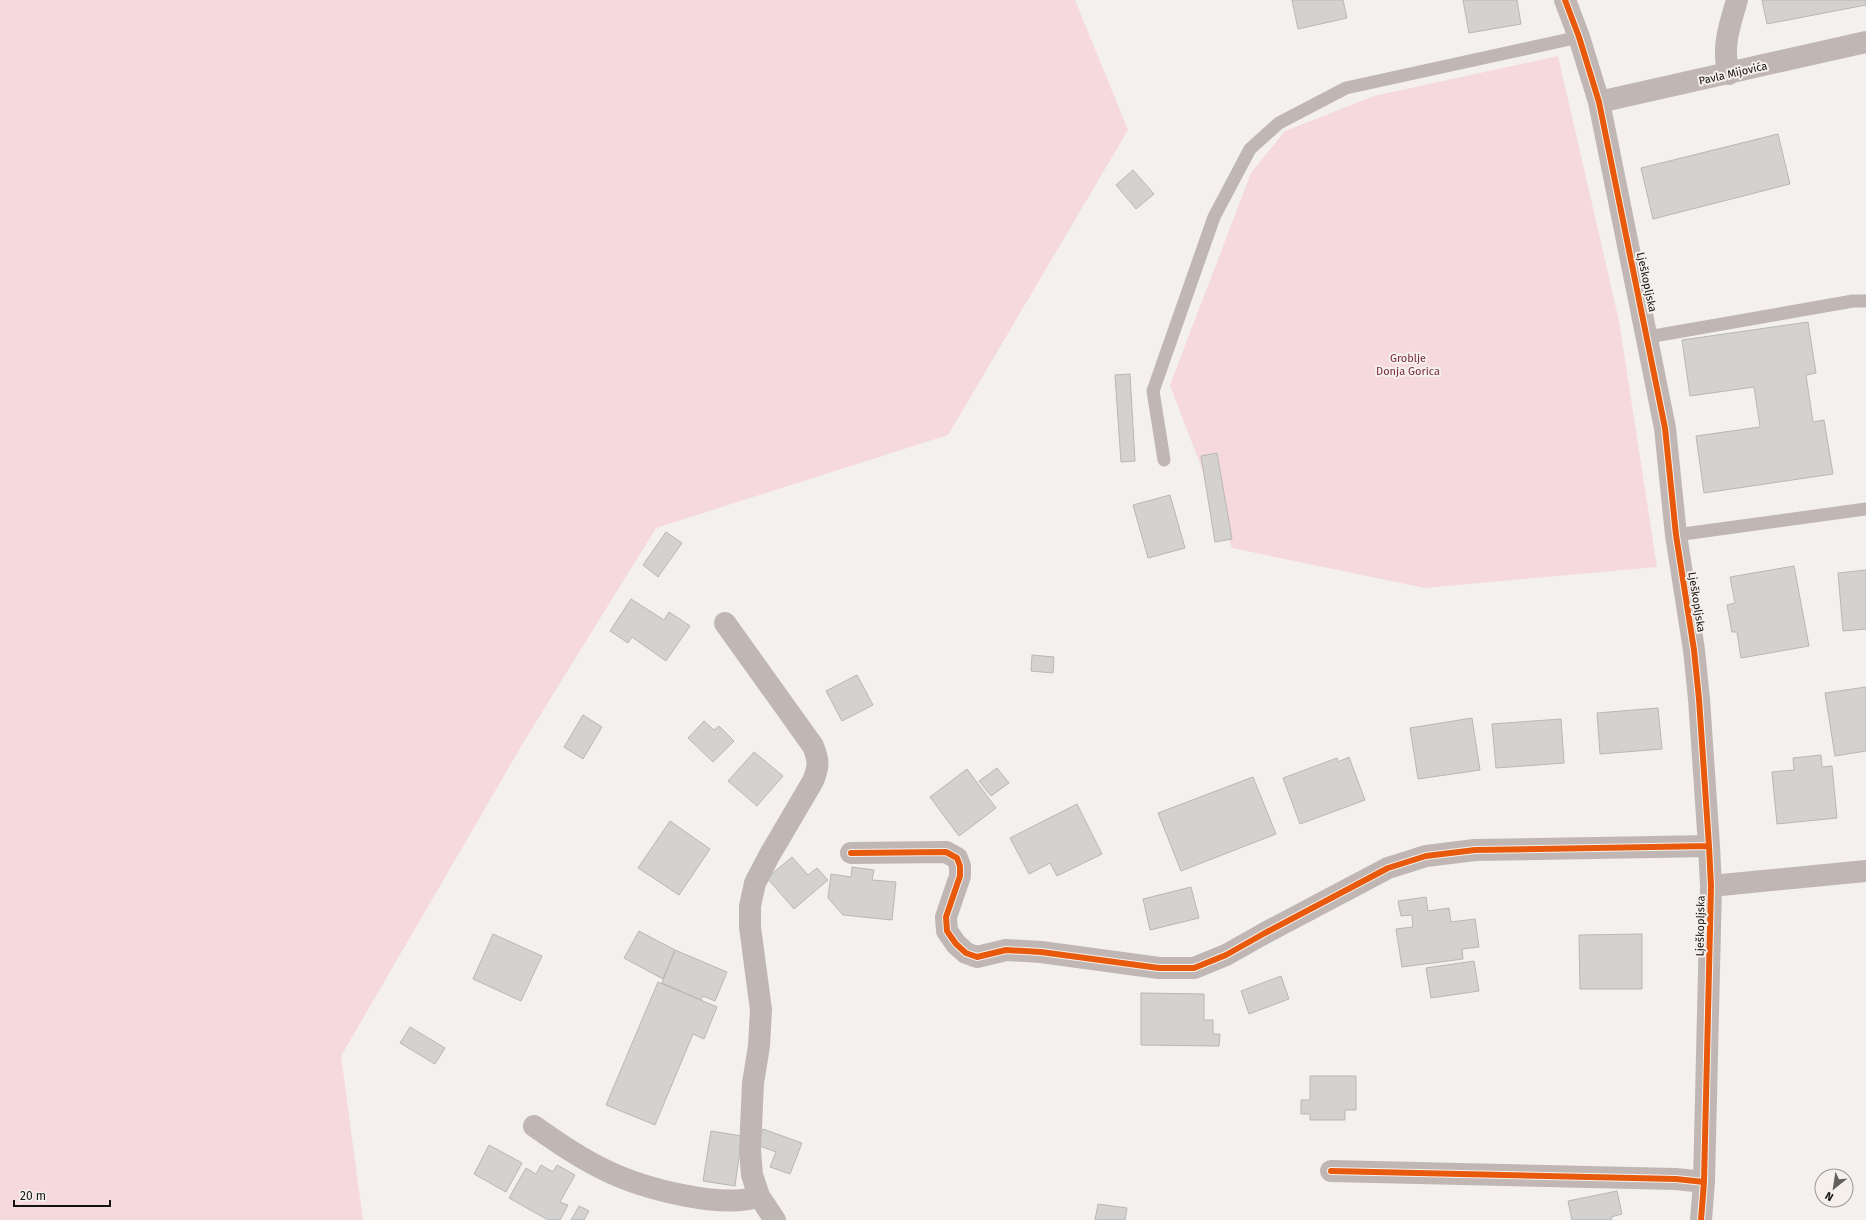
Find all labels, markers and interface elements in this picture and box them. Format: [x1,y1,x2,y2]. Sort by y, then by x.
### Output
street label: Pavla Mijovića [1698,59,1769,88]
street label: Lješkopljska [1634,251,1659,313]
park label: Groblje Donja Gorica [1376,352,1440,378]
street label: Lješkopljska [1685,571,1708,633]
street label: Lješkopljska [1693,895,1708,957]
north arrow [1814,1168,1854,1208]
scale bar [14,1182,110,1208]
text: 20 m [20,1189,46,1203]
text: N [1823,1189,1836,1204]

